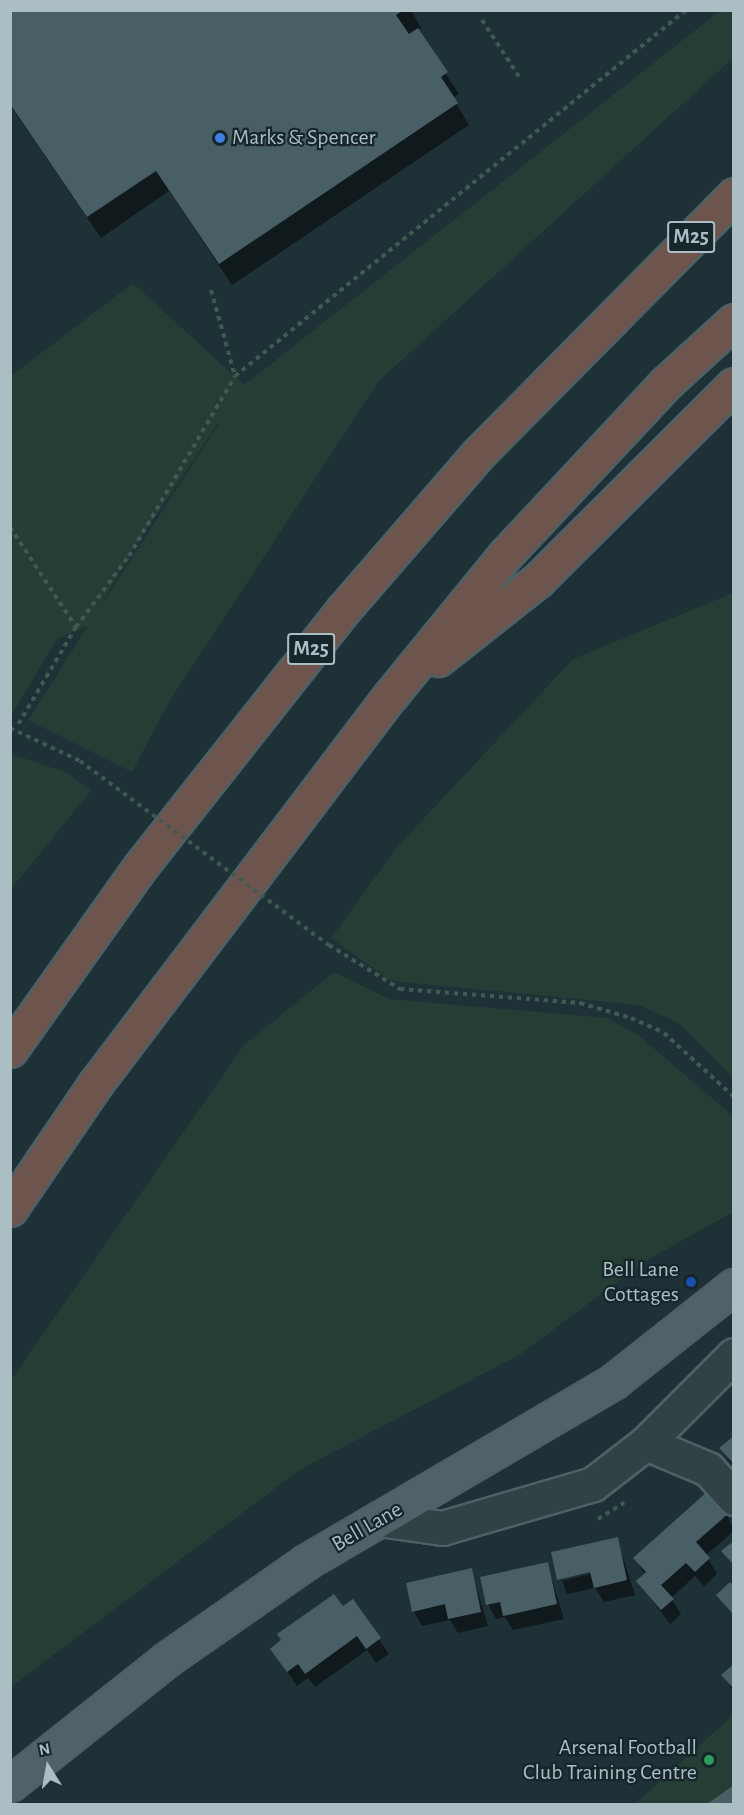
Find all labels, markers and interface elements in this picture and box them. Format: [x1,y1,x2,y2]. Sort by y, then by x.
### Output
place label: Marks & Spencer [232,125,376,151]
marker: Marks & Spencer [213,131,227,145]
road number: M25 [667,219,715,255]
road number: M25 [287,631,335,667]
place label: Bell Lane Cottages [602,1256,679,1308]
marker: Bell Lane Cottages [684,1275,698,1289]
street label: Bell Lane [327,1496,407,1558]
place label: Arsenal Football Club Training Centre [523,1734,697,1786]
north arrow [18,1737,78,1797]
text: N [38,1740,52,1758]
marker: Arsenal Football Club Training Centre [702,1753,716,1767]

